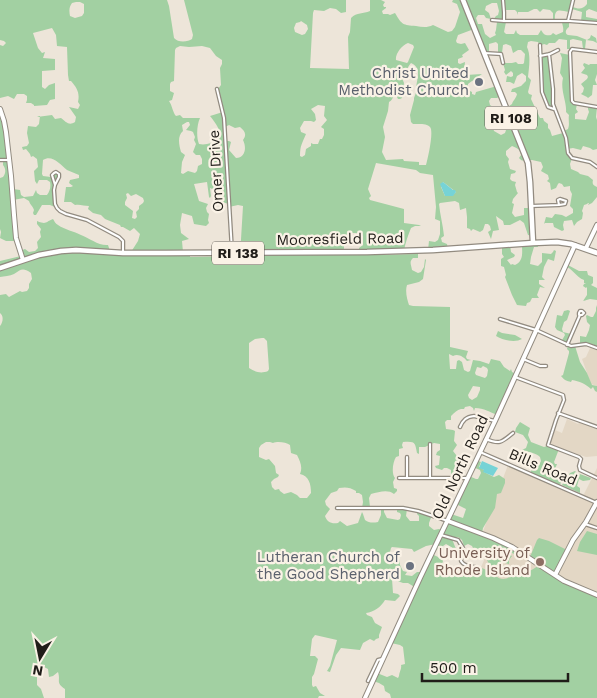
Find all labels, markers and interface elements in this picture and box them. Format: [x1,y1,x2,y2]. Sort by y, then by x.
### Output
place label: Christ United Methodist Church [338,64,469,99]
marker: Christ United Methodist Church [473,76,485,88]
road number: RI 108 [485,106,537,130]
street label: Omer Drive [205,129,227,213]
street label: Mooresfield Road [276,229,404,249]
road number: RI 138 [212,242,264,264]
street label: Old North Road [428,412,492,522]
street label: Bills Road [506,445,580,489]
place label: University of Rhode Island [435,544,530,579]
place label: Lutheran Church of the Good Shepherd [257,548,400,583]
marker: University of Rhode Island [534,556,546,568]
marker: Lutheran Church of the Good Shepherd [404,560,416,572]
north arrow [15,633,65,683]
scale bar [422,650,568,682]
text: 500 m [430,659,477,677]
text: N [31,662,44,680]

